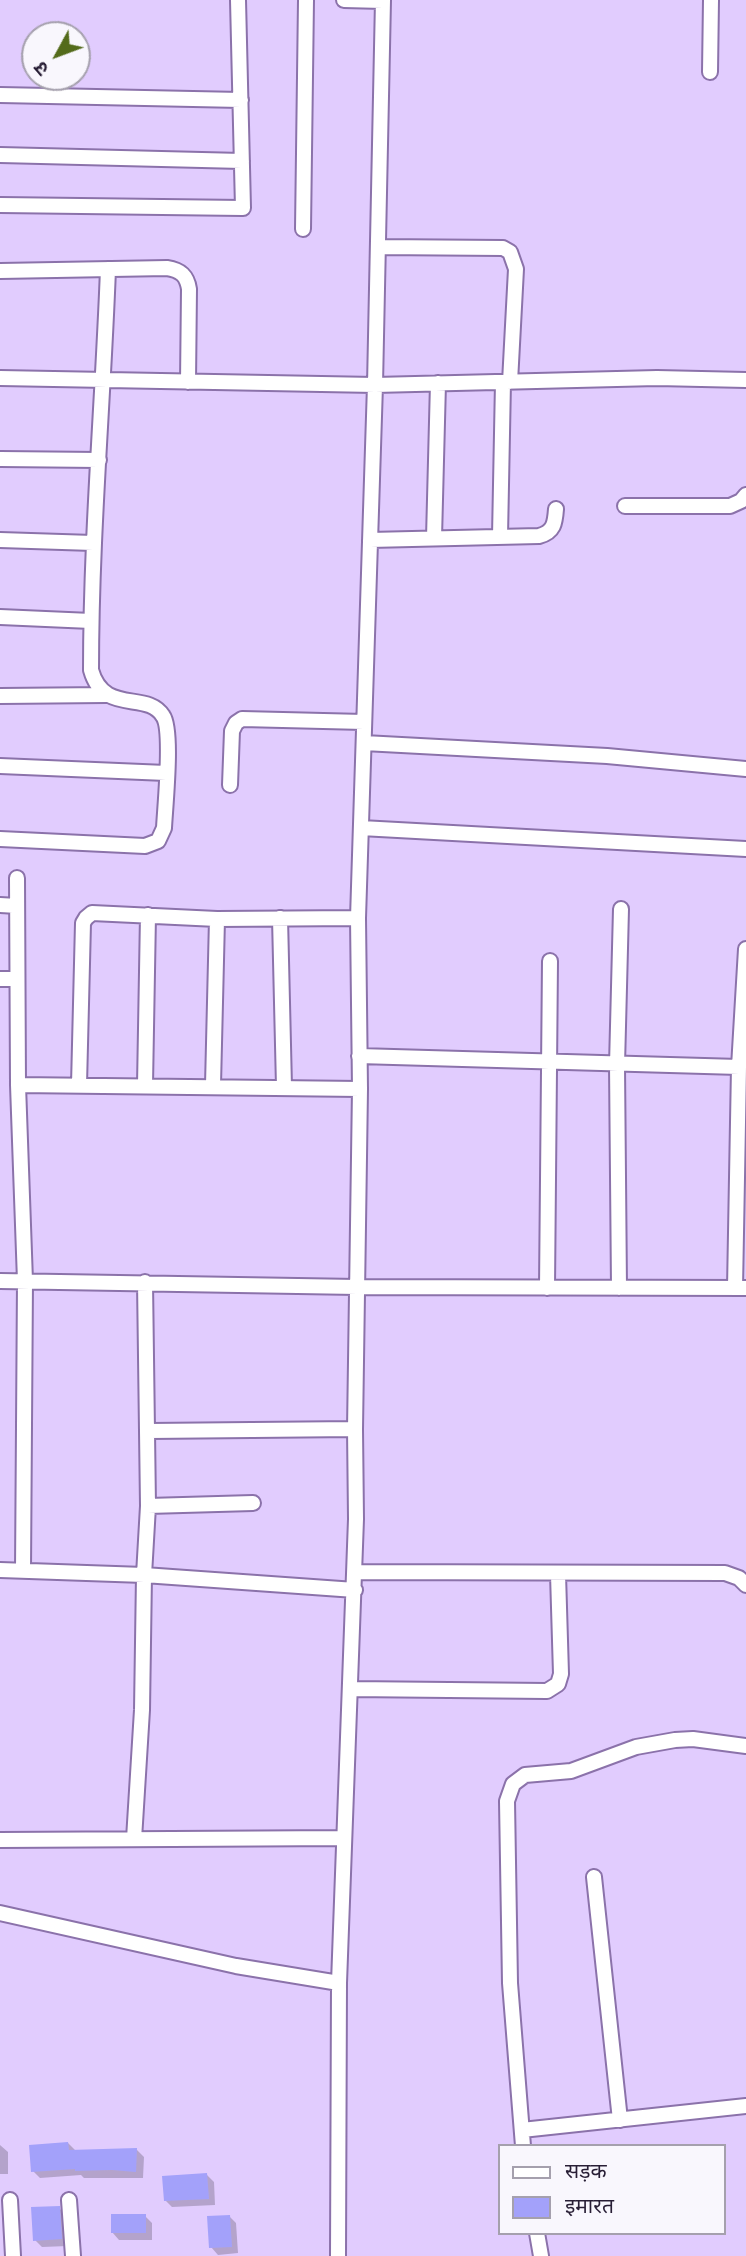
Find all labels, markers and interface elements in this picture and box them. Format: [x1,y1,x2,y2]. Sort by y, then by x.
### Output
north arrow [21,21,91,91]
text: उ [29,57,54,81]
legend [498,2144,725,2235]
text: सड़क [565,2158,607,2183]
text: इमारत [565,2193,614,2218]

